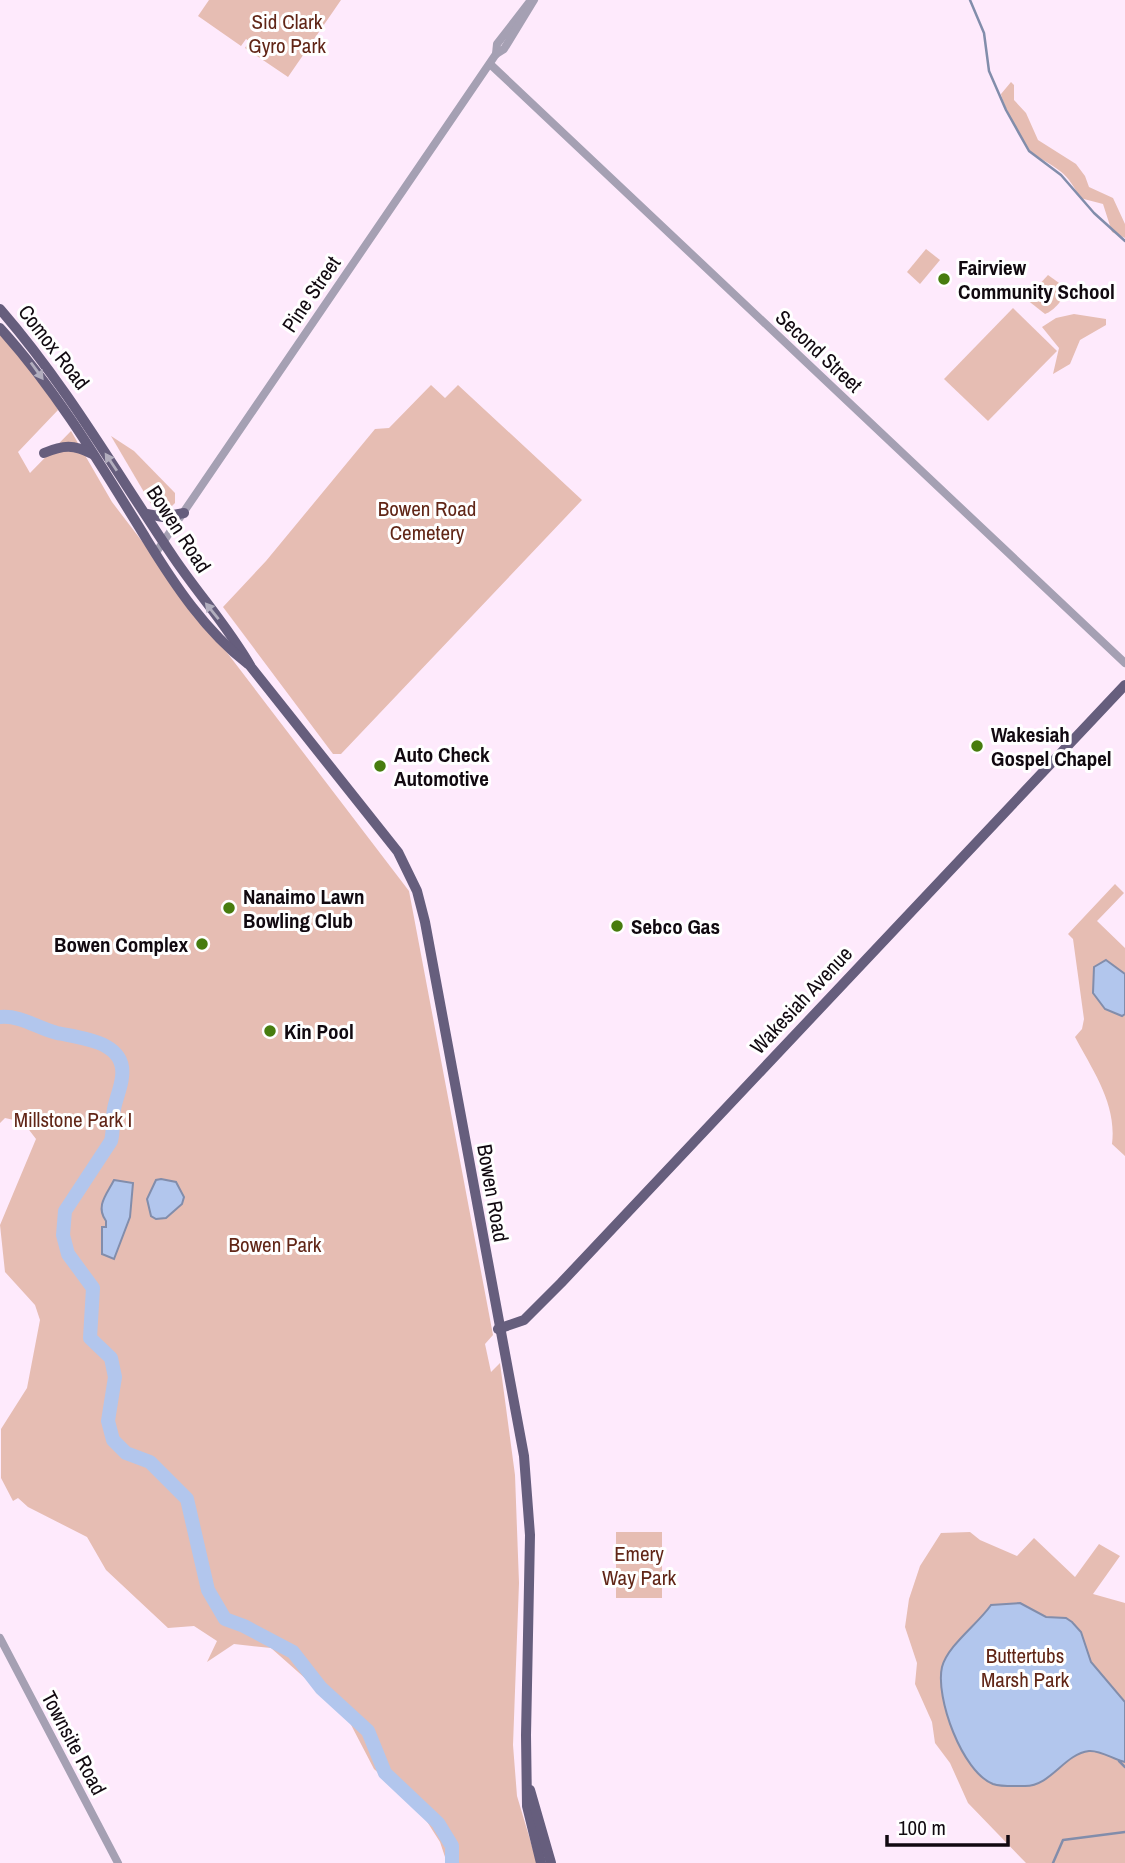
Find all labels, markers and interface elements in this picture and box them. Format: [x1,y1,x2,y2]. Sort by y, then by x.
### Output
park label: Sid Clark Gyro Park [248,7,326,60]
street label: Pine Street [275,250,347,338]
place label: Fairview Community School [958,253,1115,306]
marker: Fairview Community School [936,271,952,287]
street label: Comox Road [12,298,96,396]
street label: Second Street [769,303,869,399]
one-way arrow [30,362,44,380]
one-way arrow [104,453,118,471]
street label: Bowen Road [140,480,218,578]
park label: Bowen Road Cemetery [378,494,476,547]
one-way arrow [205,602,220,619]
place label: Wakesiah Gospel Chapel [991,720,1112,773]
marker: Wakesiah Gospel Chapel [969,738,985,754]
place label: Auto Check Automotive [394,740,490,793]
marker: Auto Check Automotive [372,758,388,774]
place label: Nanaimo Lawn Bowling Club [243,882,365,935]
marker: Nanaimo Lawn Bowling Club [221,900,237,916]
place label: Sebco Gas [631,912,720,941]
marker: Sebco Gas [609,918,625,934]
place label: Bowen Complex [54,930,188,959]
marker: Bowen Complex [194,936,210,952]
street label: Wakesiah Avenue [743,940,859,1060]
place label: Kin Pool [284,1017,354,1046]
marker: Kin Pool [262,1023,278,1039]
park label: Millstone Park I [14,1105,132,1134]
street label: Bowen Road [470,1142,516,1244]
park label: Bowen Park [229,1230,322,1259]
park label: Emery Way Park [602,1539,676,1592]
park label: Buttertubs Marsh Park [981,1641,1069,1694]
street label: Townsite Road [34,1686,114,1800]
scale bar [887,1804,1008,1848]
text: 100 m [898,1813,946,1842]

